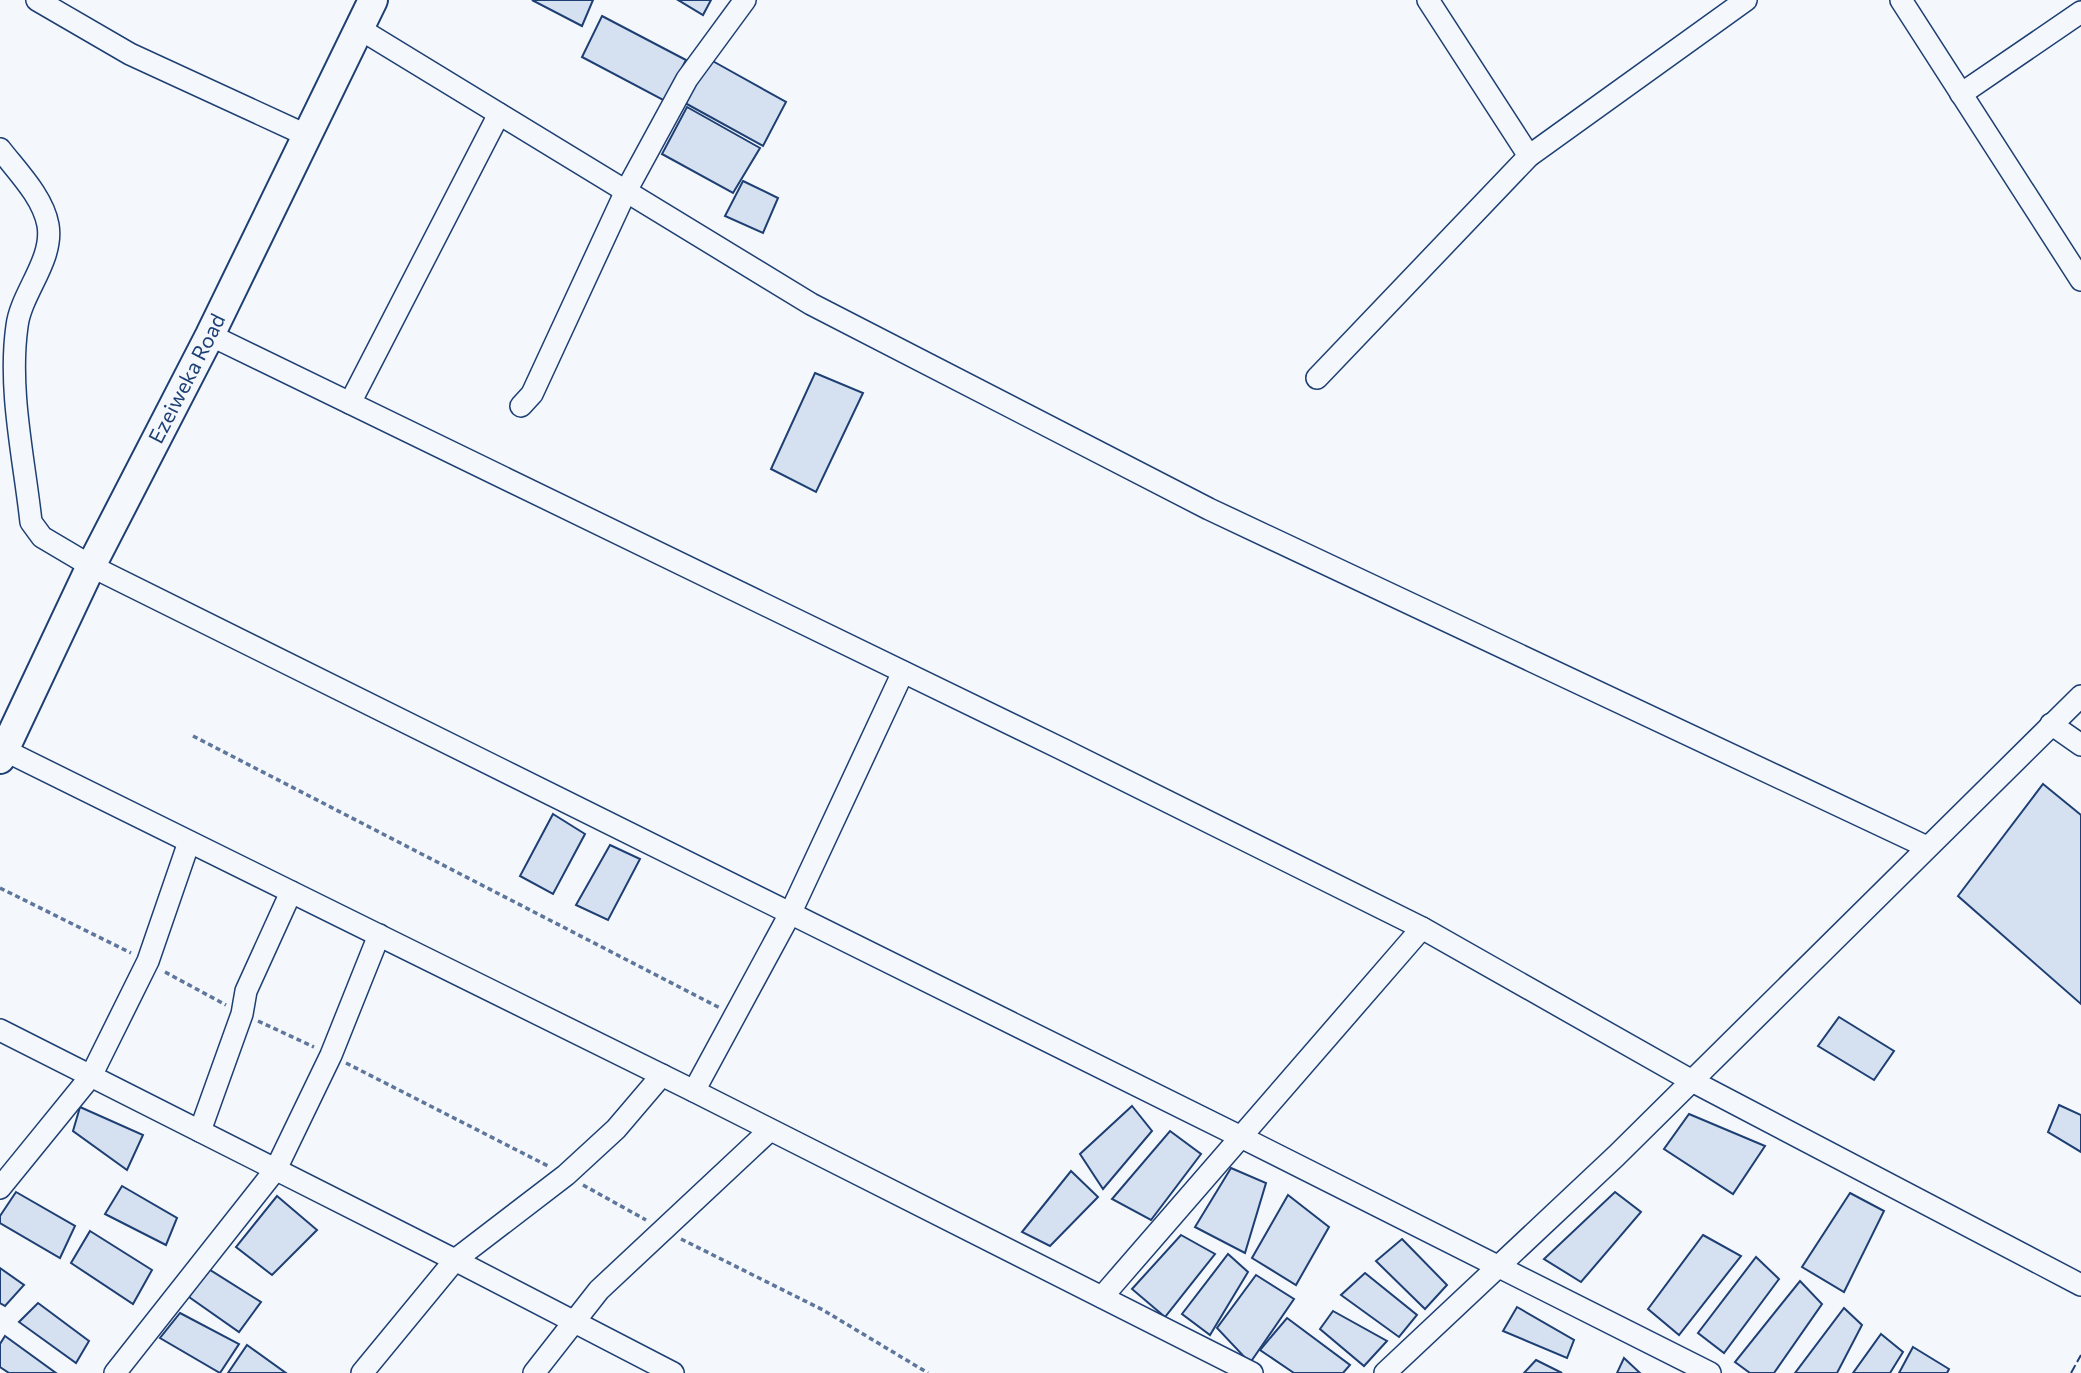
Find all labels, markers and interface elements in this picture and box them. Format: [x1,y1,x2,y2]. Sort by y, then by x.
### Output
street label: Ezeiweka Road [142,309,230,447]

